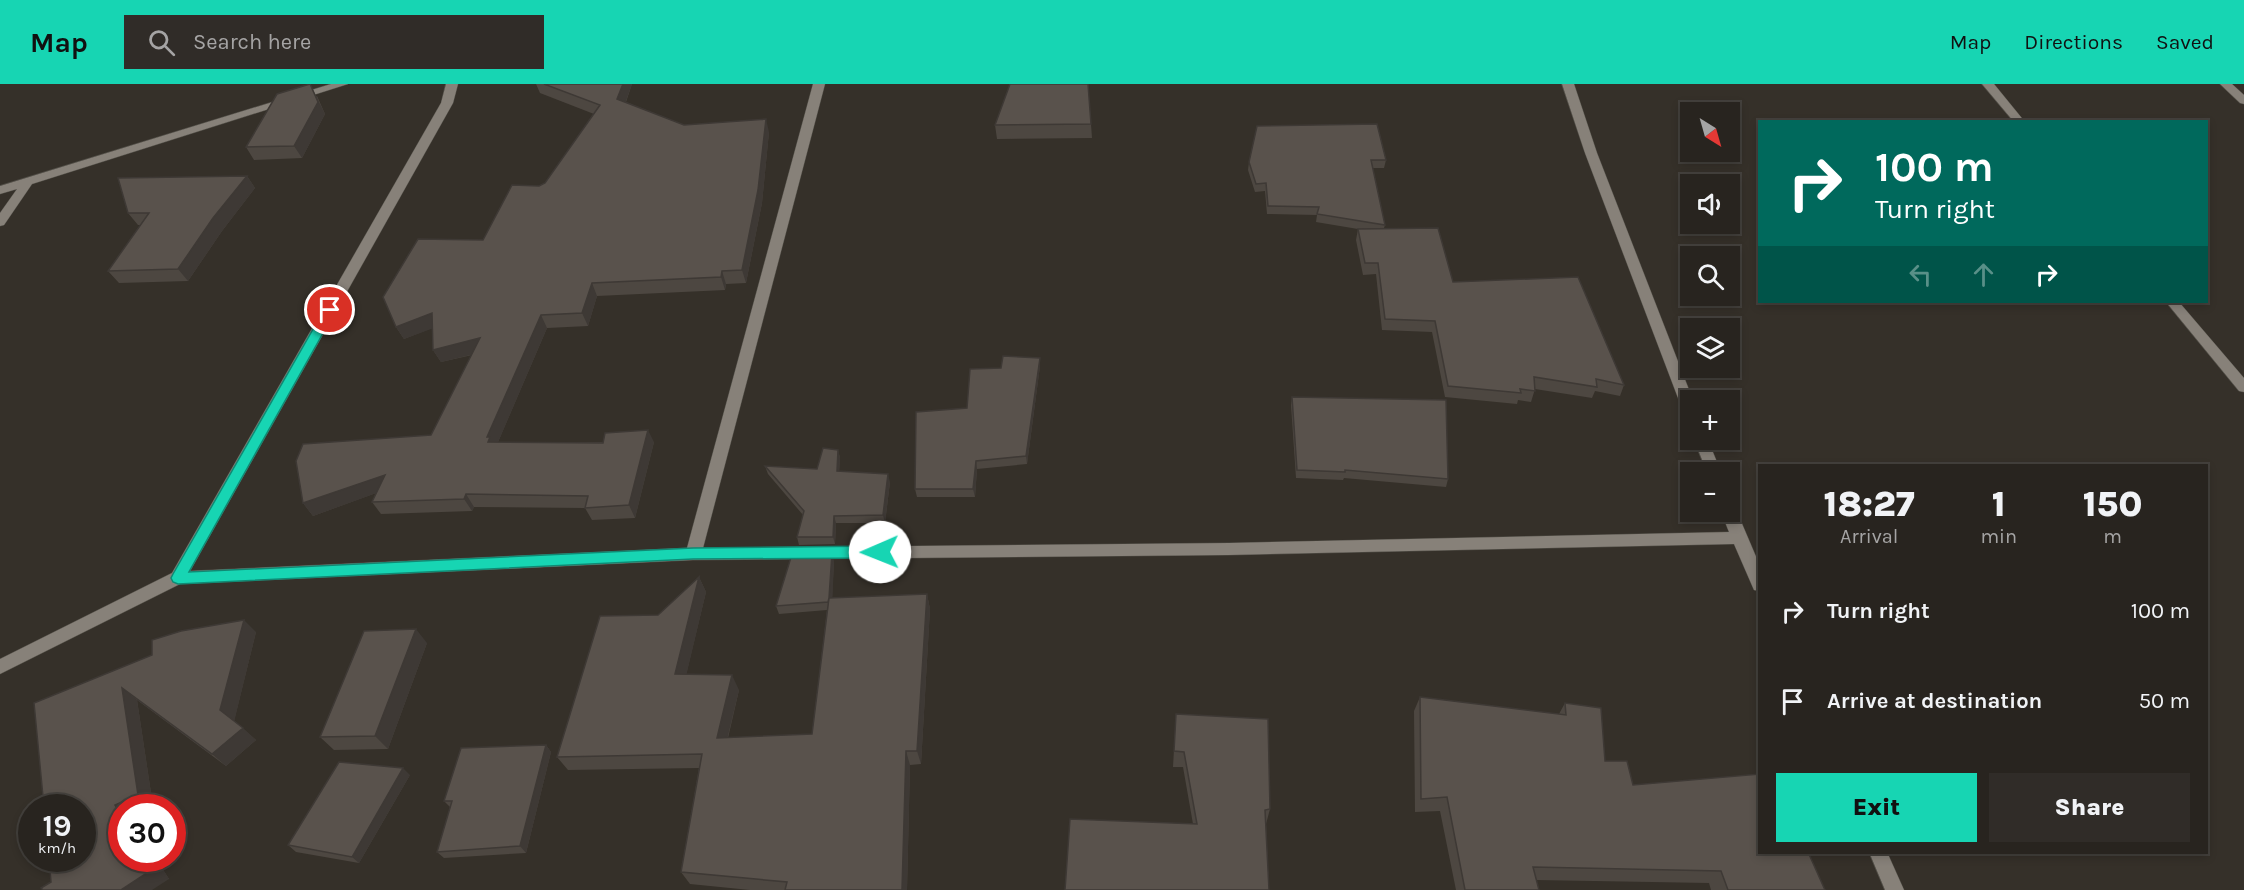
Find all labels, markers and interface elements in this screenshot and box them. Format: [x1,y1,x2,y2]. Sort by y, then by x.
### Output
search box [124,15,544,69]
text: Map [30,26,88,59]
icon: search [145,26,178,59]
text: Search here [193,29,311,55]
text: Map [1950,30,1991,54]
text: Directions [2024,30,2123,54]
text: Saved [2156,30,2214,54]
north arrow [1680,102,1740,162]
map controls [1680,102,1740,522]
text: 100 m [1875,142,1994,192]
icon: right [1776,144,1854,222]
button: sound [1680,174,1740,234]
text: Turn right [1875,193,1995,225]
button: search [1680,246,1740,306]
icon: left [1904,258,1937,291]
icon: ahead [1967,258,2000,291]
icon: right [2030,258,2063,291]
pin [304,284,355,335]
icon: arrive [313,293,346,326]
button: layers [1680,318,1740,378]
button: + [1680,390,1740,450]
button: − [1680,462,1740,522]
text: 18:27 [1824,483,1915,525]
text: 1 [1992,483,2006,525]
text: 150 [2083,483,2142,525]
position arrow [848,520,912,584]
text: Arrival [1840,525,1898,548]
text: min [1980,525,2017,548]
text: m [2103,525,2122,548]
icon: right [1776,595,1809,628]
text: Turn right [1827,598,1930,624]
text: 100 m [2131,598,2190,624]
icon: arrive [1776,685,1809,718]
text: Arrive at destination [1827,688,2042,714]
text: 50 m [2139,688,2190,714]
button: Exit [1776,773,1977,842]
button: Share [1989,773,2190,842]
speed limit sign: 30 [108,794,186,872]
text: 19 [42,808,71,844]
text: km/h [38,839,76,857]

